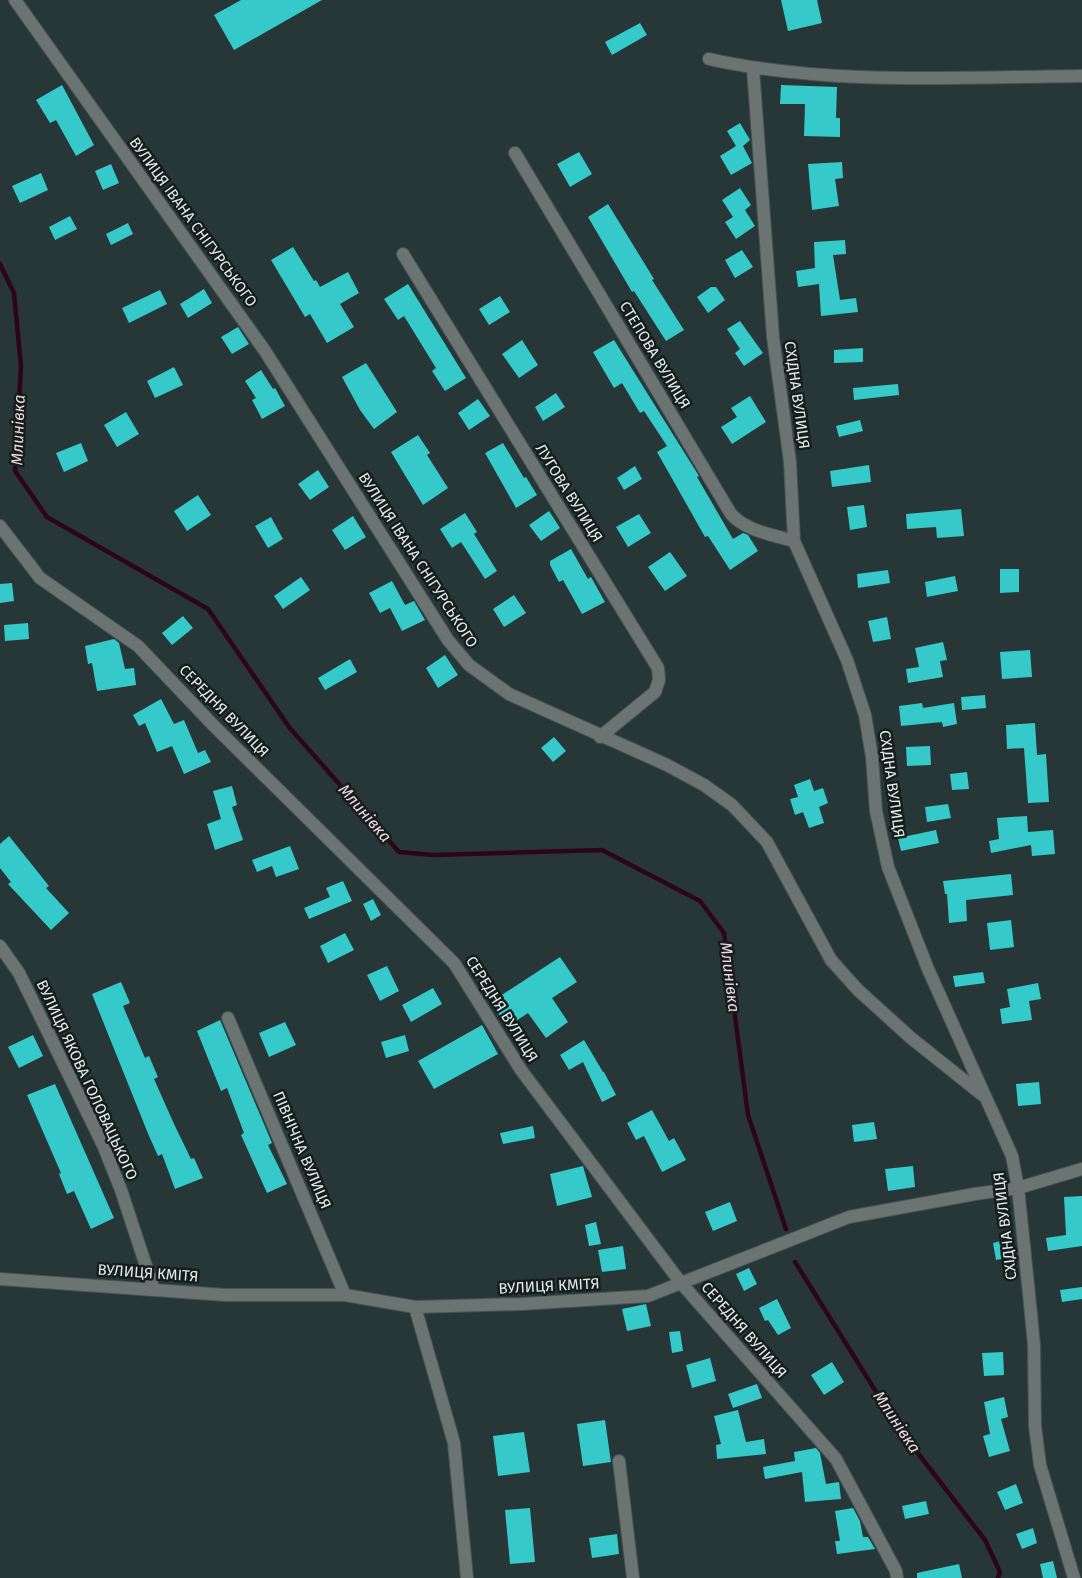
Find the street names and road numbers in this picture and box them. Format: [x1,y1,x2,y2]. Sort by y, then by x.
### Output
street label: ВУЛИЦЯ ІВАНА СНІГУРСЬКОГО [125,134,261,310]
street label: СТЕПОВА ВУЛИЦЯ [616,298,694,412]
street label: СХІДНА ВУЛИЦЯ [781,340,813,450]
street label: ЛУГОВА ВУЛИЦЯ [532,441,606,545]
street label: ВУЛИЦЯ ІВАНА СНІГУРСЬКОГО [355,469,481,651]
street label: СЕРЕДНЯ ВУЛИЦЯ [175,661,273,761]
street label: СХІДНА ВУЛИЦЯ [876,729,908,839]
street label: СЕРЕДНЯ ВУЛИЦЯ [462,953,542,1065]
street label: ВУЛИЦЯ ЯКОВА ГОЛОВАЦЬКОГО [33,977,141,1183]
street label: ПІВНІЧНА ВУЛИЦЯ [269,1089,335,1211]
street label: СХІДНА ВУЛИЦЯ [989,1171,1021,1281]
street label: ВУЛИЦЯ КМІТЯ [97,1260,199,1286]
street label: ВУЛИЦЯ КМІТЯ [498,1274,600,1298]
street label: СЕРЕДНЯ ВУЛИЦЯ [697,1278,791,1382]

